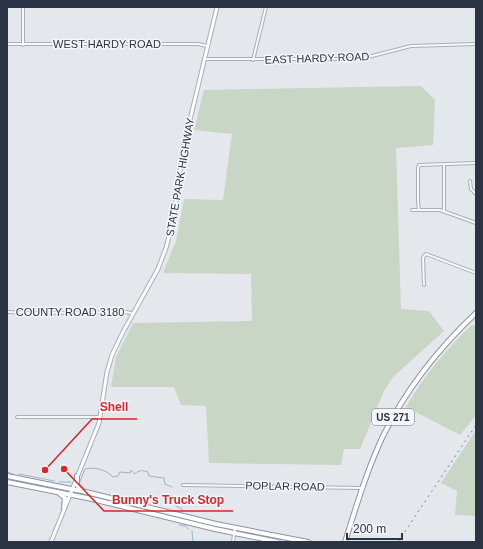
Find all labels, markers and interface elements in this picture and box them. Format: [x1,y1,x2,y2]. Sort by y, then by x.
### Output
street label: WEST HARDY ROAD [53,38,161,50]
street label: EAST HARDY ROAD [264,50,370,66]
street label: STATE PARK HIGHWAY [164,116,196,237]
street label: COUNTY ROAD 3180 [16,306,124,318]
callout: Shell [92,395,137,419]
text: Shell [100,400,128,414]
road number: US 271 [372,409,414,425]
street label: POPLAR ROAD [245,479,325,493]
callout: Bunny's Truck Stop [104,487,233,511]
text: Bunny's Truck Stop [112,493,224,507]
scale bar [347,515,402,541]
text: 200 m [353,522,386,536]

